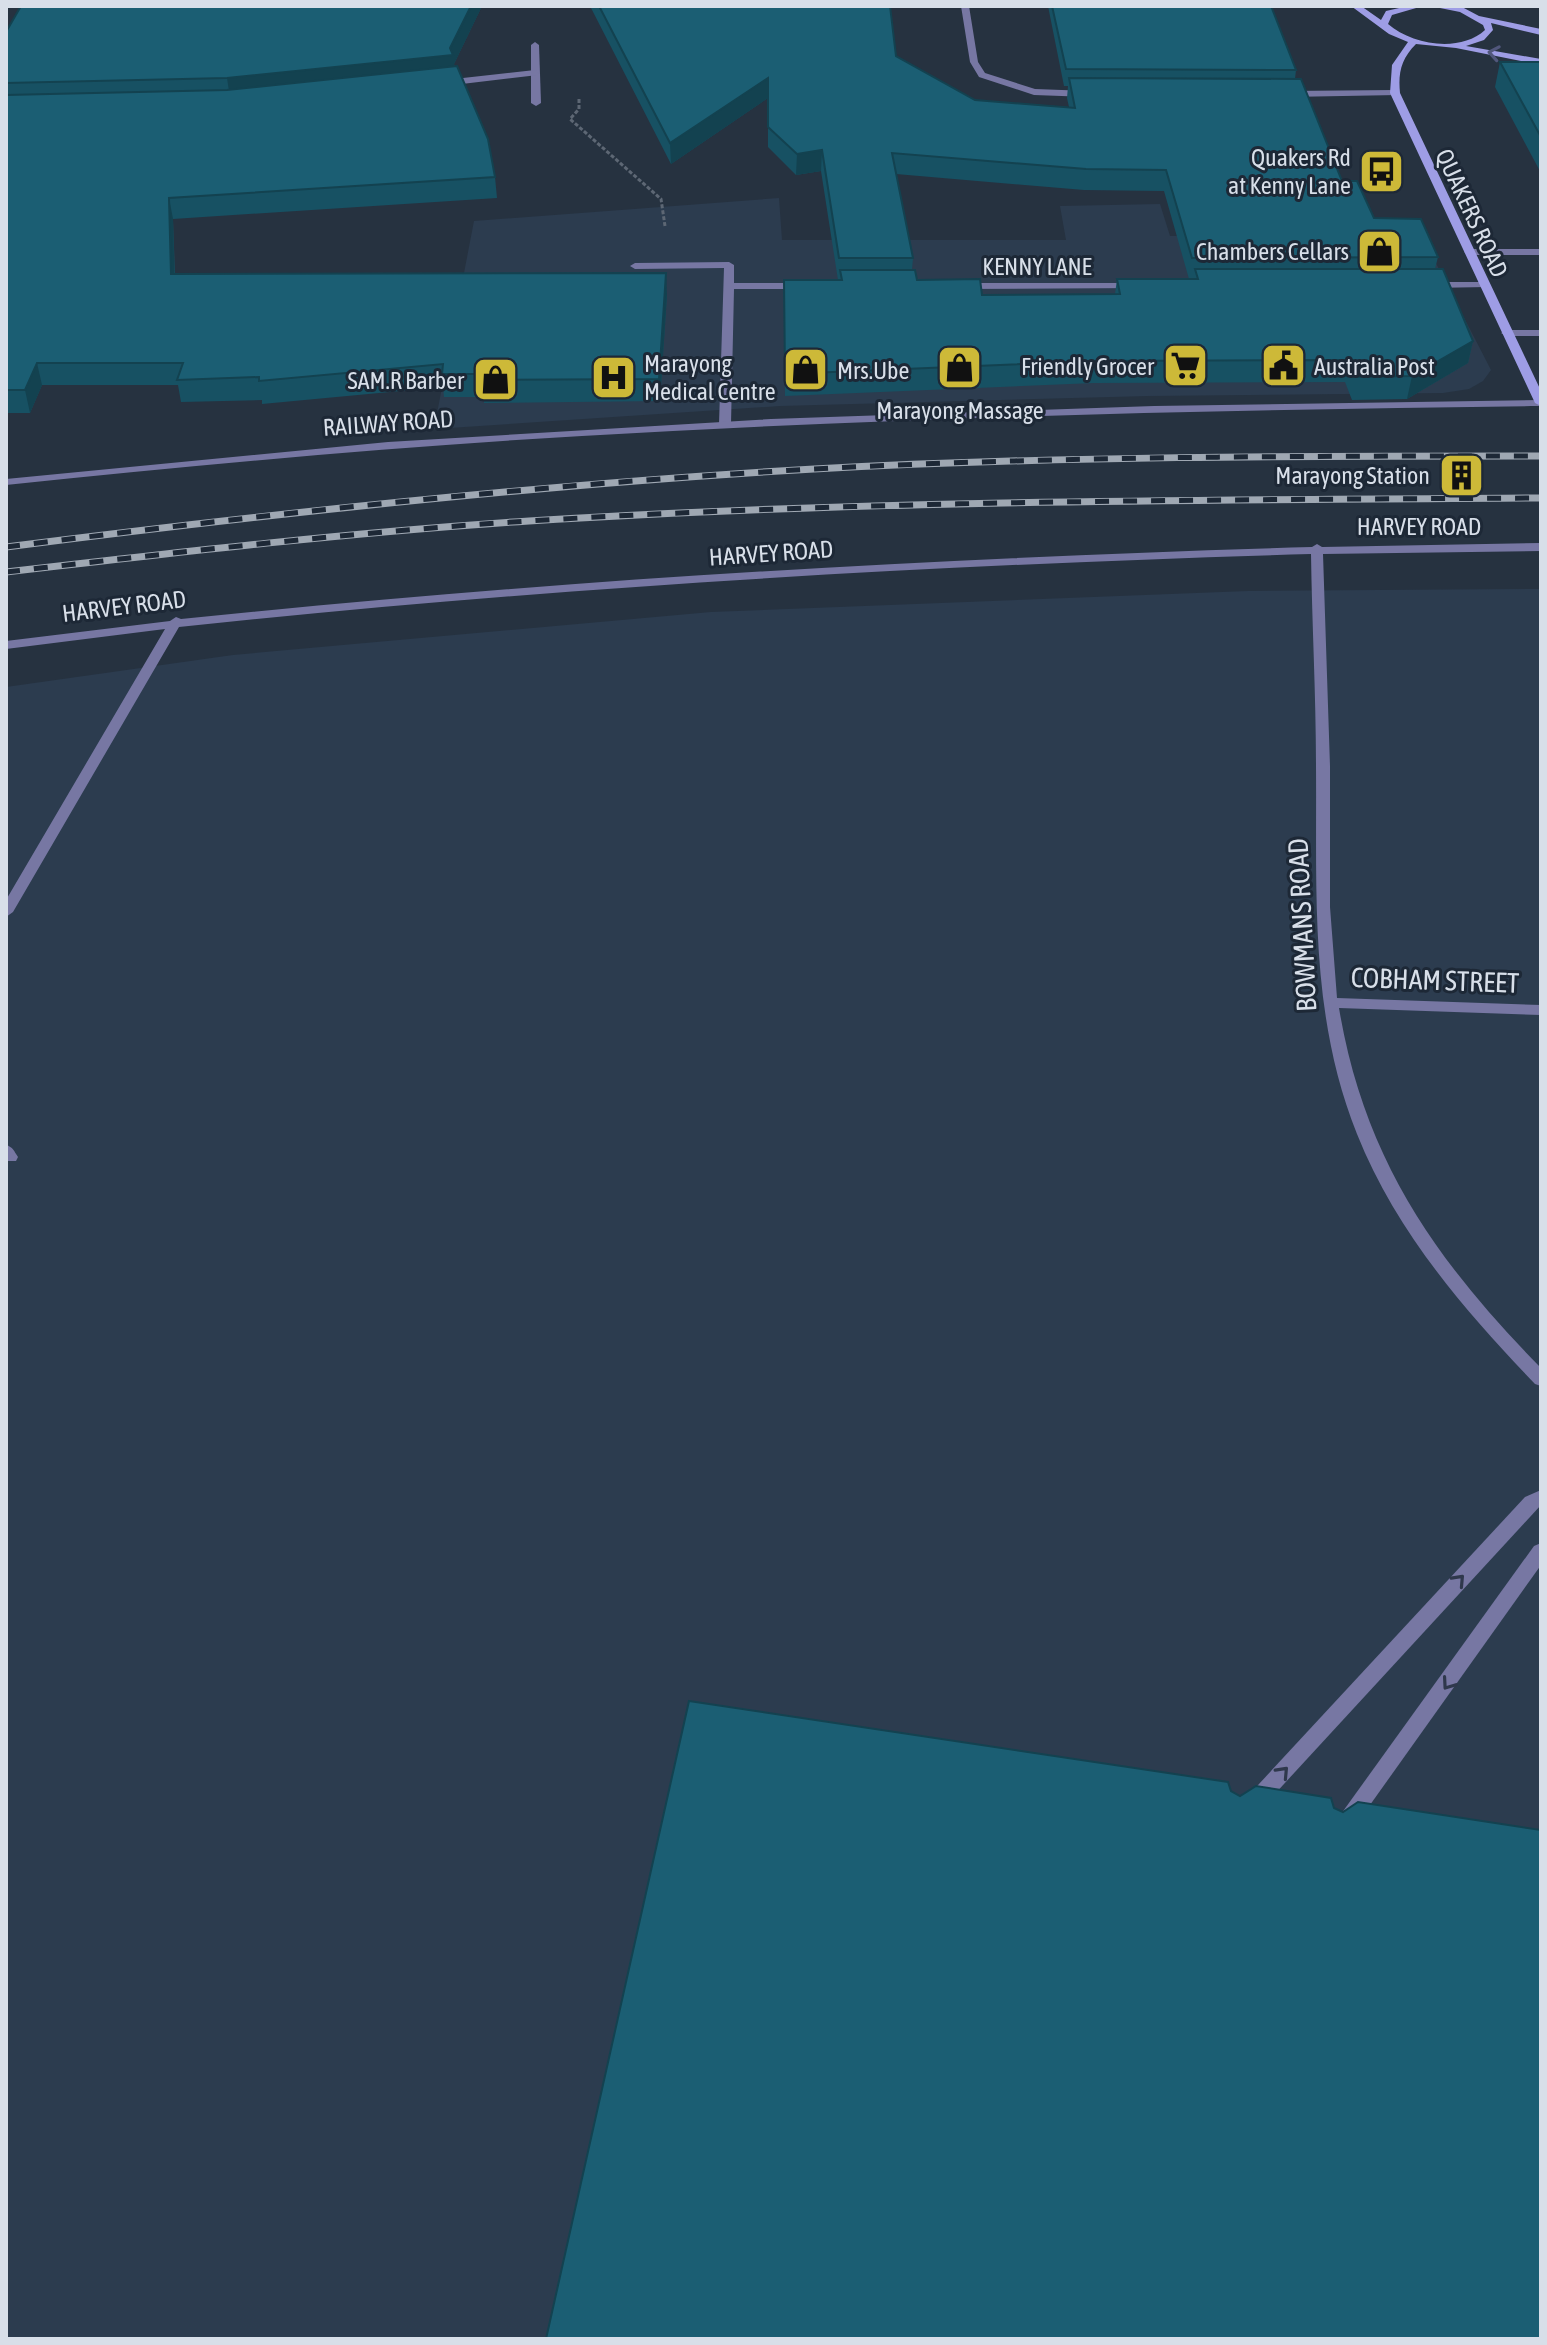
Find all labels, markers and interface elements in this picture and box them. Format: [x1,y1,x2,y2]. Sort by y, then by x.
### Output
one-way arrow [1487,46,1501,63]
place label: Quakers Rd at Kenny Lane [1228,144,1351,199]
street label: QUAKERS ROAD [1431,145,1513,281]
bus stop icon: Quakers Rd at Kenny Lane [1358,147,1406,195]
shop icon: Chambers Cellars [1356,227,1404,275]
place label: Chambers Cellars [1196,238,1349,265]
street label: KENNY LANE [982,253,1092,280]
supermarket icon: Friendly Grocer [1161,342,1209,390]
public building icon: Australia Post [1259,342,1307,390]
shop icon: Marayong Massage [936,344,984,392]
shop icon: Mrs.Ube [782,346,830,394]
place label: Marayong Medical Centre [644,350,776,405]
hospital icon: Marayong Medical Centre [589,353,637,401]
place label: Friendly Grocer [1021,353,1155,380]
place label: Australia Post [1314,353,1435,380]
shop icon: SAM.R Barber [471,356,519,404]
place label: Mrs.Ube [837,357,909,384]
place label: SAM.R Barber [348,367,465,394]
place label: Marayong Massage [876,397,1044,424]
street label: RAILWAY ROAD [322,405,454,441]
building icon: Marayong Station [1437,451,1485,499]
place label: Marayong Station [1275,462,1430,489]
street label: HARVEY ROAD [1357,513,1481,540]
street label: HARVEY ROAD [708,535,834,571]
street label: HARVEY ROAD [61,585,187,627]
street label: BOWMANS ROAD [1281,837,1323,1013]
street label: COBHAM STREET [1350,961,1520,999]
one-way arrow [1449,1575,1463,1590]
one-way arrow [1443,1675,1458,1690]
one-way arrow [1273,1766,1287,1781]

